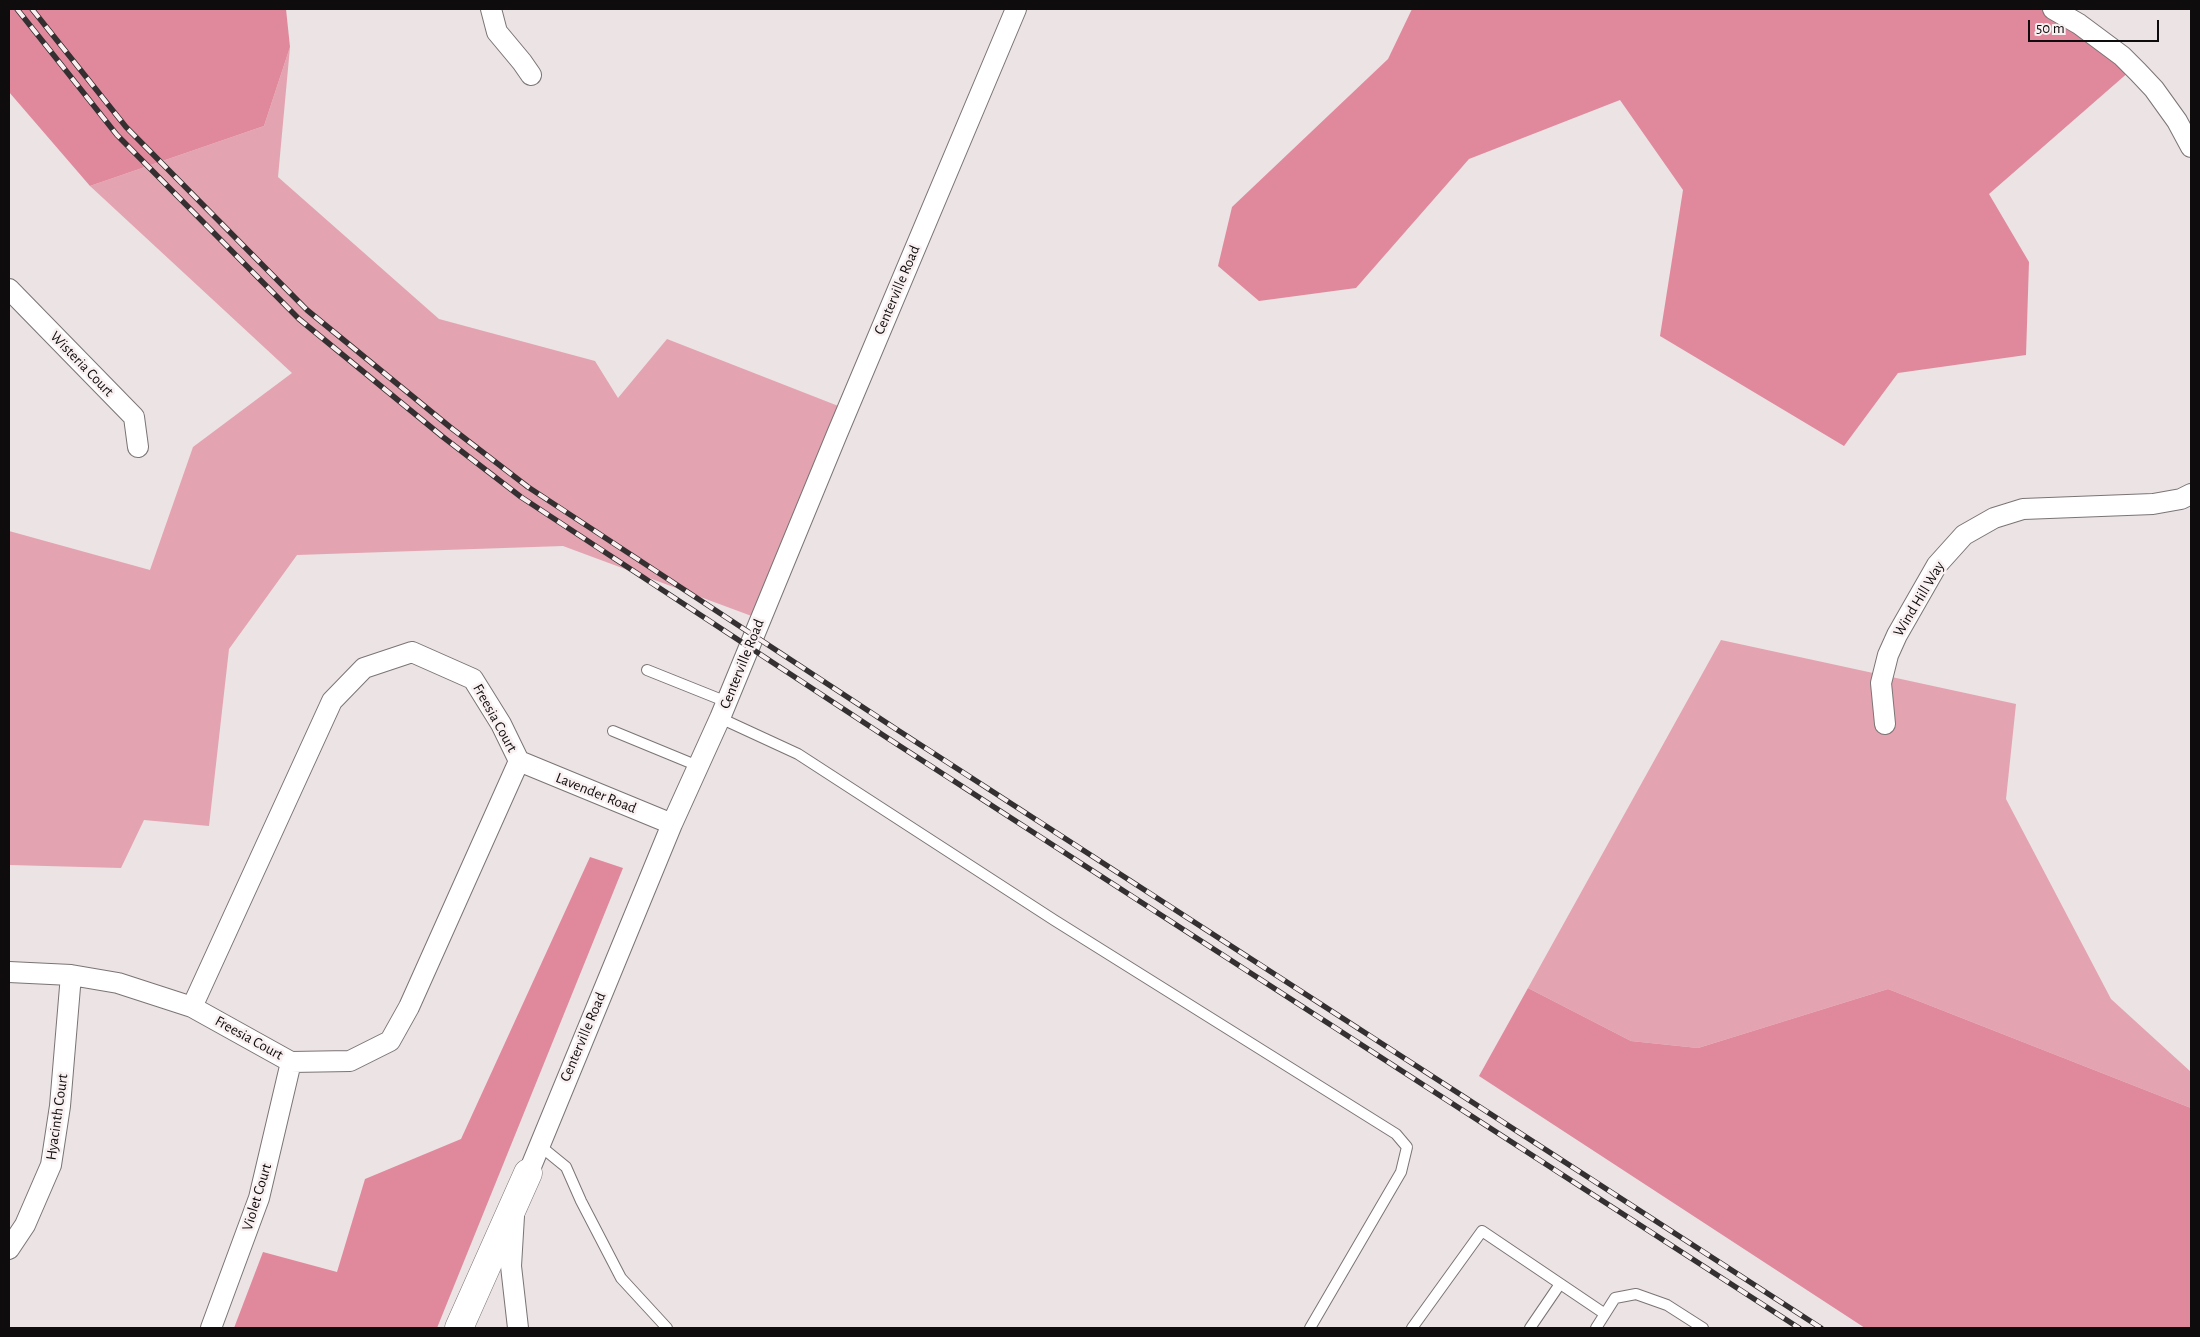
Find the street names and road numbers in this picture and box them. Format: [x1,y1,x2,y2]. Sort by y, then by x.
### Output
street label: Centerville Road [870,243,924,337]
street label: Wisteria Court [46,328,118,400]
street label: Wind Hill Way [1890,558,1948,640]
street label: Centerville Road [716,616,768,712]
street label: Freesia Court [469,681,521,755]
street label: Lavender Road [553,769,639,817]
street label: Centerville Road [556,990,610,1084]
street label: Freesia Court [212,1012,286,1064]
street label: Hyacinth Court [42,1073,72,1161]
street label: Violet Court [238,1161,276,1233]

